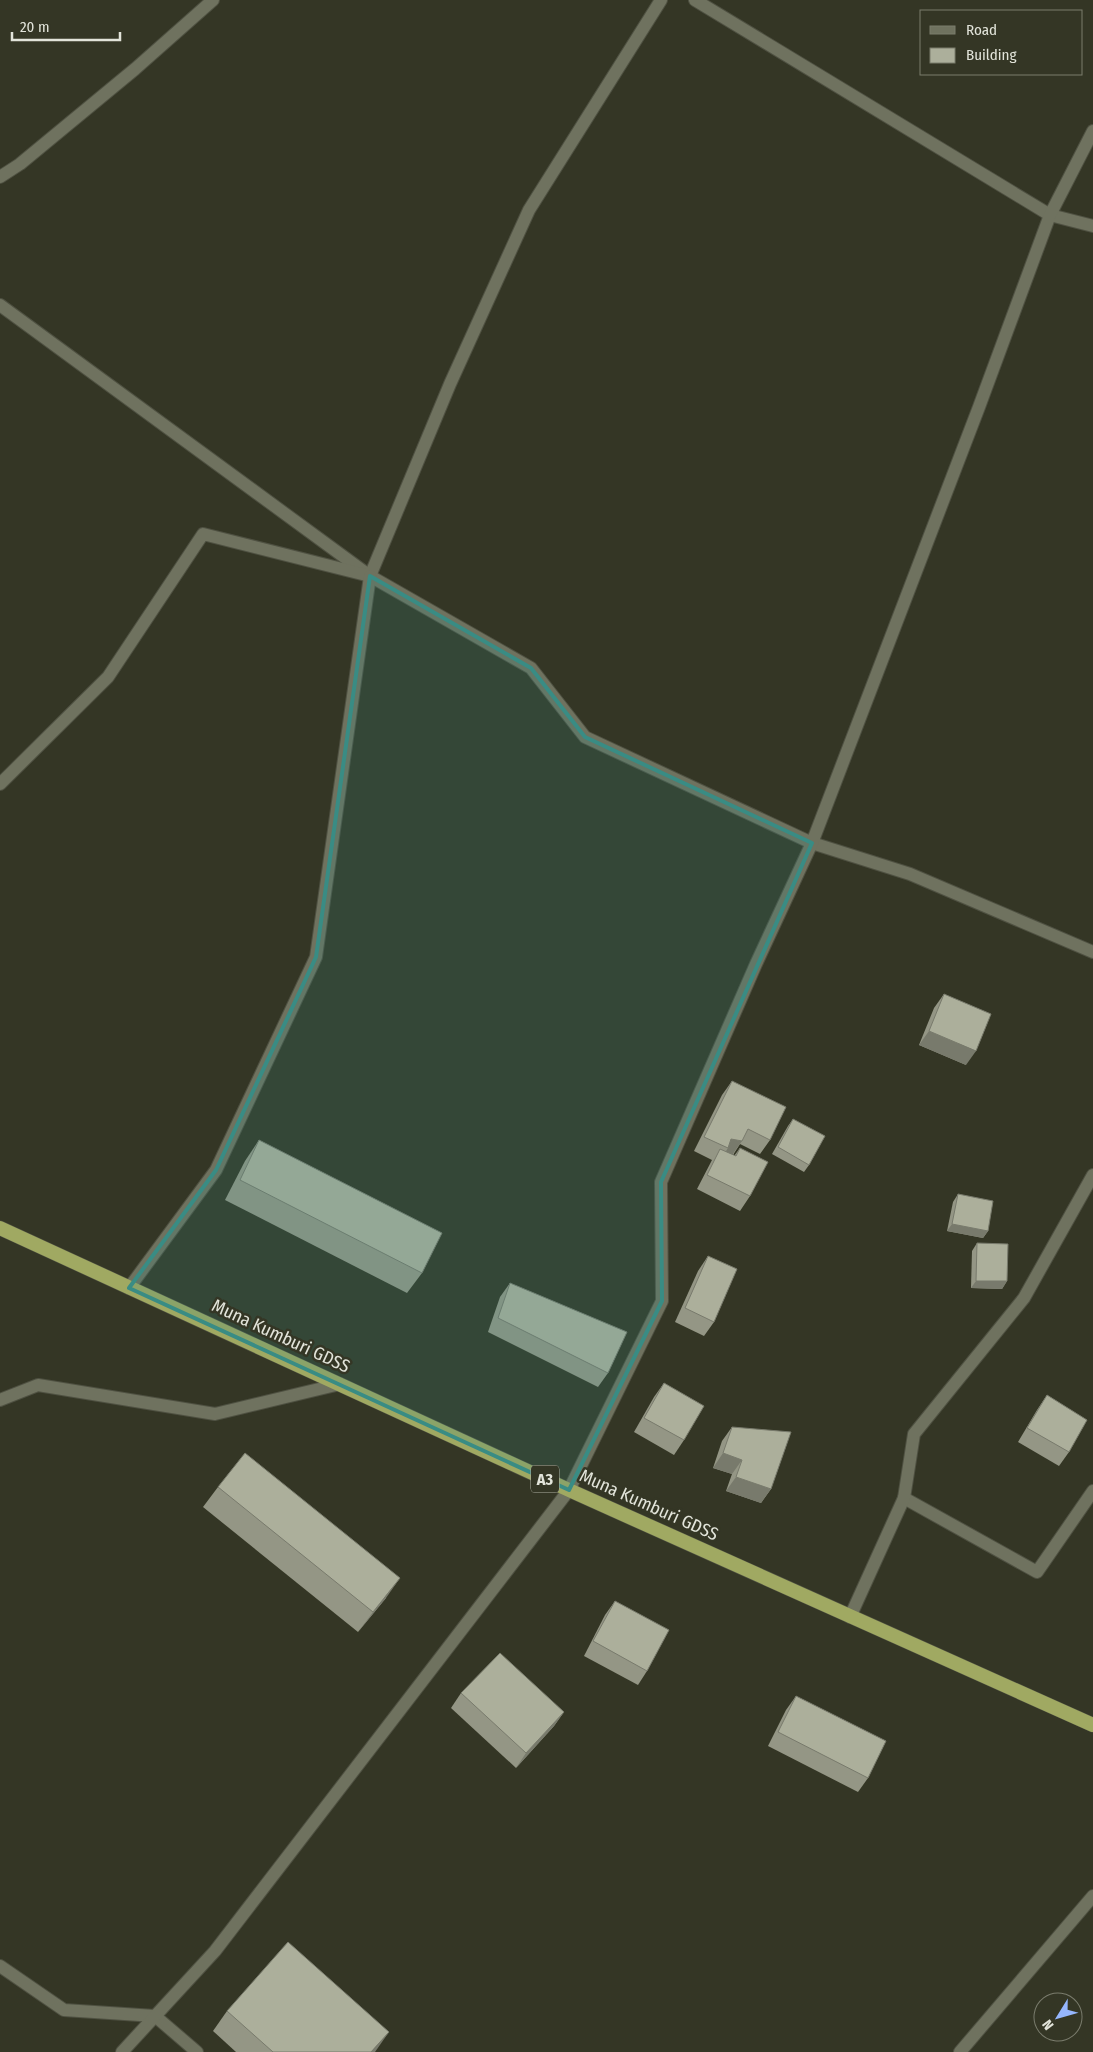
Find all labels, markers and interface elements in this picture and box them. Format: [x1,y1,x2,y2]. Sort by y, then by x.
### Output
scale bar [12,10,120,42]
legend [920,10,1083,75]
text: 20 m [20,18,50,36]
text: Road [966,21,997,39]
text: Building [966,46,1017,64]
street label: Muna Kumburi GDSS [208,1294,354,1378]
street label: Muna Kumburi GDSS [576,1464,722,1546]
road number: A3 [531,1466,559,1492]
north arrow [1033,1992,1083,2042]
text: N [1039,2016,1057,2033]

